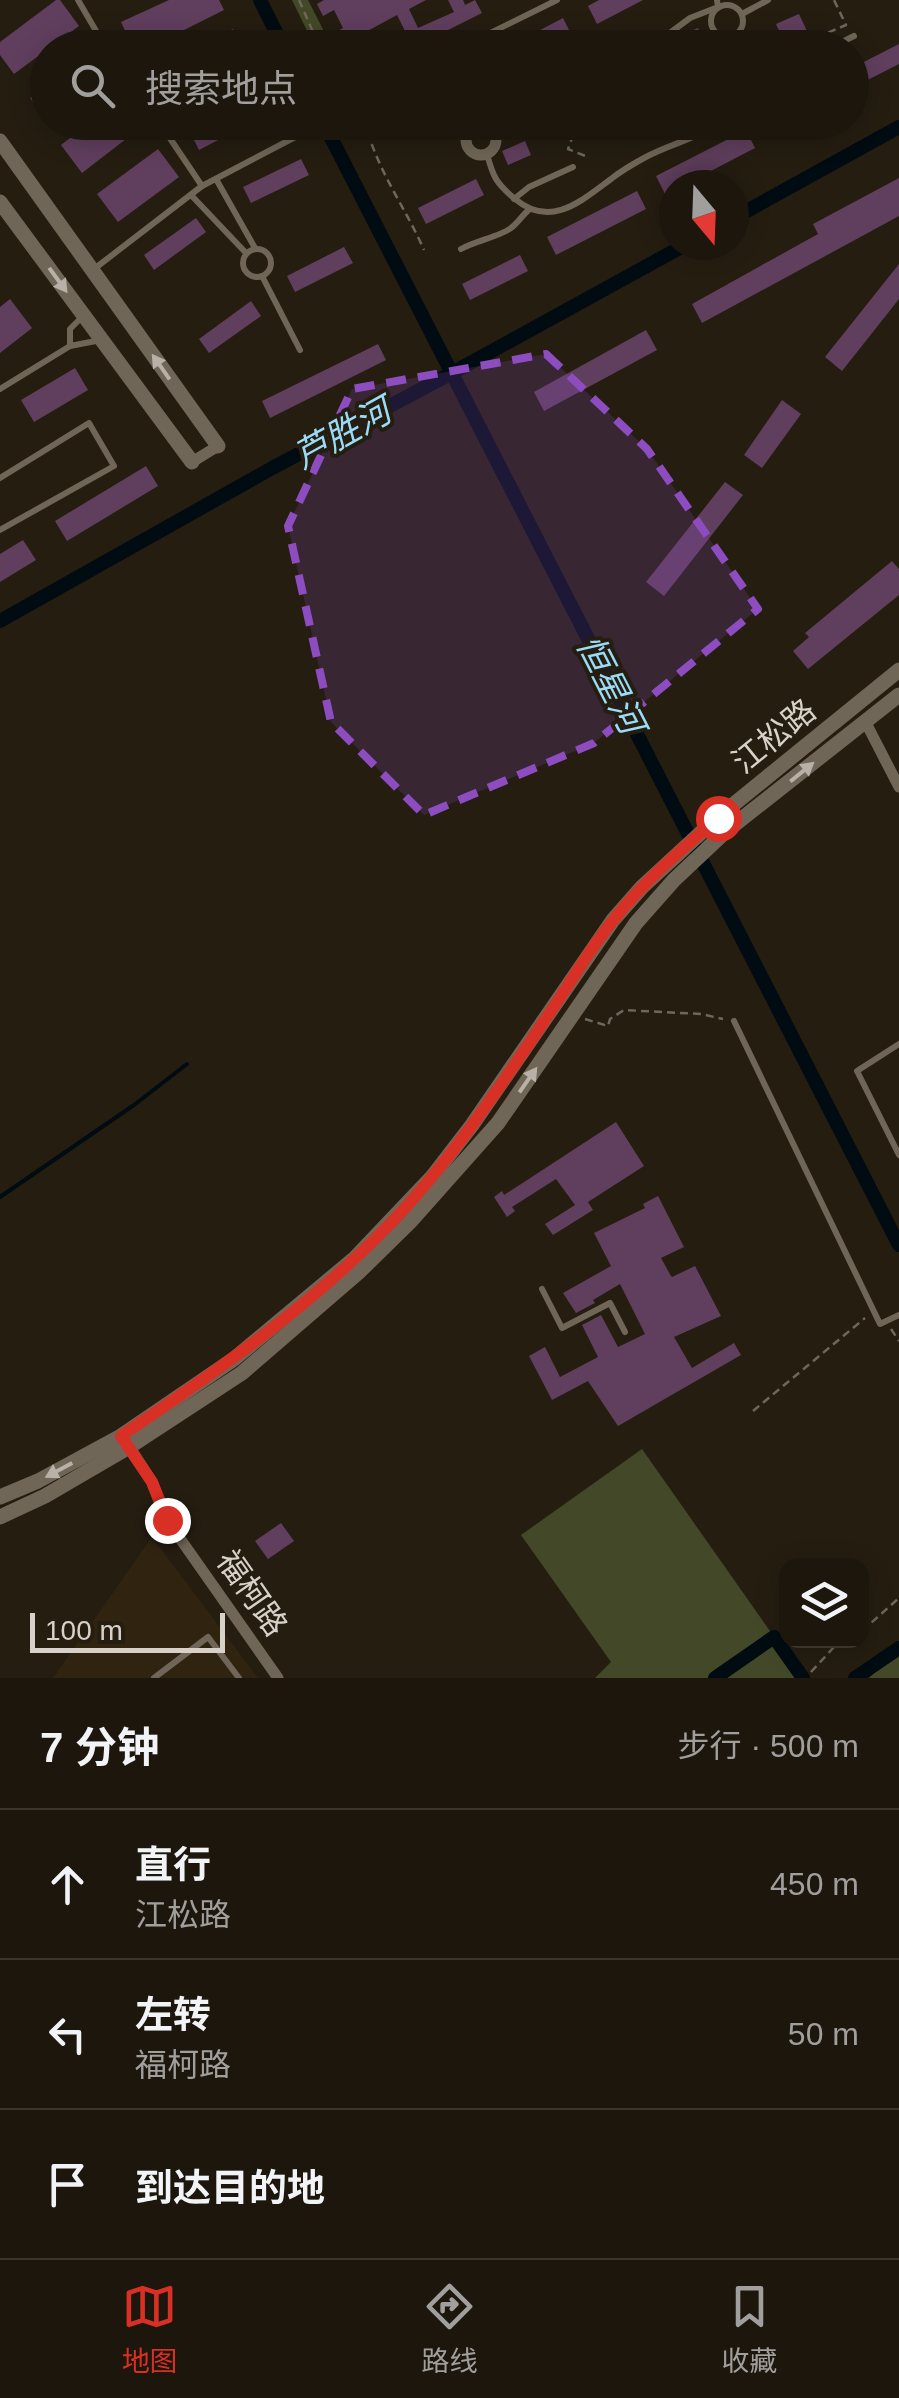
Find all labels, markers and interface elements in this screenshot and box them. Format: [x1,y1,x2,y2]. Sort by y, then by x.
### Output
search box [30,30,869,140]
icon: search [65,58,120,113]
text: 搜索地点 [145,68,297,110]
north arrow [659,170,749,260]
one-way arrow [47,267,67,293]
one-way arrow [152,354,171,380]
water label: 芦胜河 [287,388,403,476]
water label: 恒星河 [570,628,655,745]
street label: 江松路 [725,692,823,780]
one-way arrow [789,762,814,783]
route start [696,796,742,842]
one-way arrow [518,1067,537,1094]
one-way arrow [44,1461,73,1478]
route end [145,1498,191,1544]
street label: 福柯路 [210,1543,294,1643]
map controls [779,1558,869,1648]
button: layers [779,1558,869,1648]
scale bar [30,1608,225,1652]
text: 100 m [45,1615,123,1646]
text: 7 分钟 [40,1724,159,1771]
text: 步行 · 500 m [678,1728,859,1764]
text: 直行 [135,1844,211,1886]
icon: ahead [40,1857,95,1912]
text: 450 m [770,1866,859,1902]
text: 江松路 [135,1897,231,1933]
text: 左转 [135,1994,211,2036]
icon: left [40,2007,95,2062]
text: 50 m [788,2016,859,2052]
text: 福柯路 [135,2047,231,2083]
icon: arrive [40,2157,95,2212]
text: 到达目的地 [135,2167,325,2209]
tab: 地图 [122,2279,178,2379]
tab: 路线 [421,2279,477,2379]
tab: 收藏 [721,2279,777,2379]

